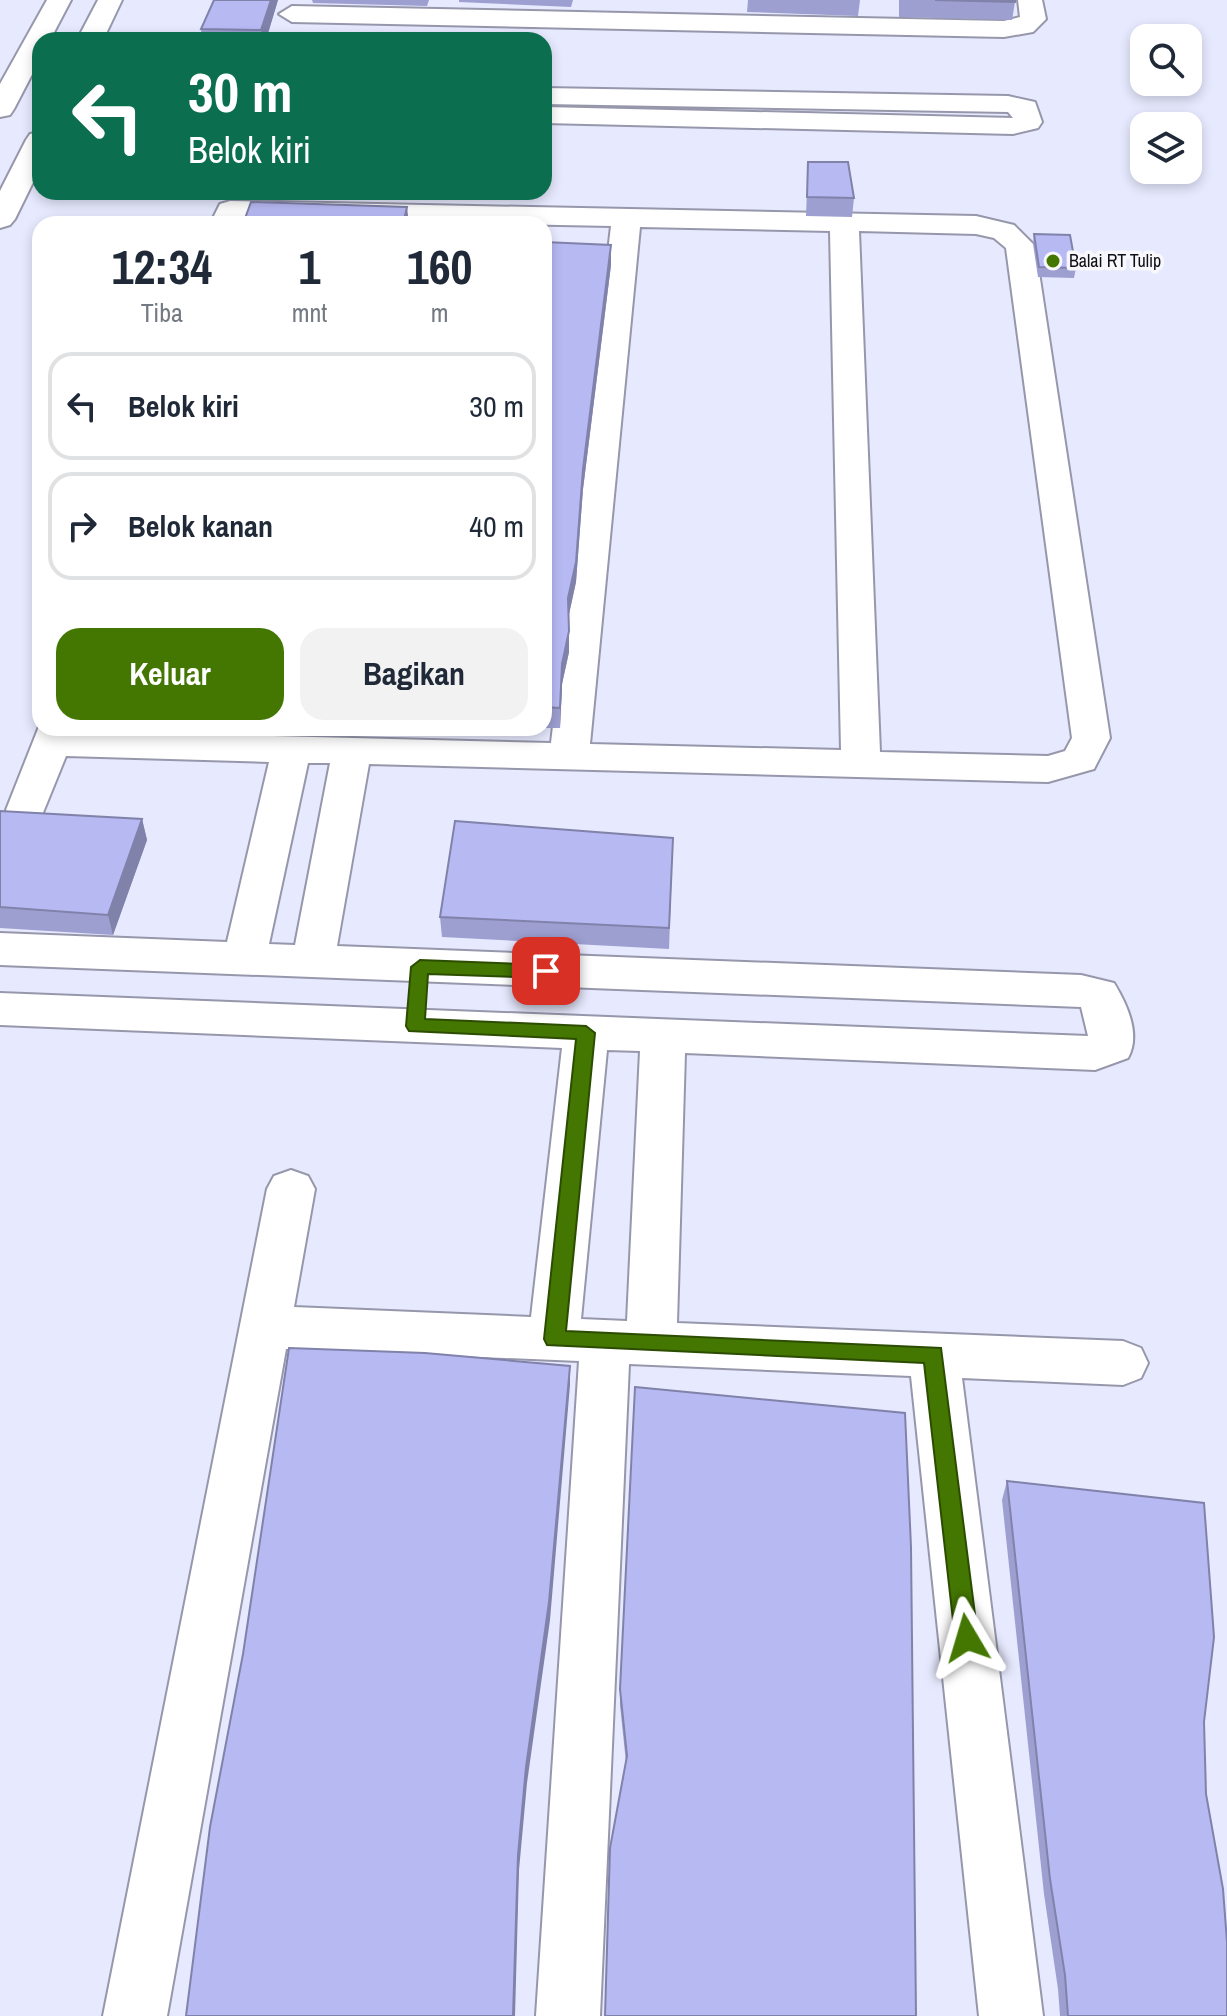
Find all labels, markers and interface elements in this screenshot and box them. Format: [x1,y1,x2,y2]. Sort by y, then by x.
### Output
map controls [1130,24,1202,184]
button: search [1130,24,1202,96]
text: 30 m [188,54,293,129]
icon: left [56,64,160,168]
button: layers [1130,112,1202,184]
text: Belok kiri [188,126,311,174]
text: 12:34 [112,234,212,299]
text: 1 [299,234,320,299]
text: 160 [407,234,472,299]
place label: Balai RT Tulip [1069,248,1161,273]
marker: Balai RT Tulip [1044,252,1062,270]
text: Tiba [141,295,183,330]
text: mnt [292,295,327,330]
text: m [431,295,449,330]
icon: left [60,384,104,428]
text: Belok kiri [128,386,239,426]
text: 30 m [469,386,524,426]
icon: right [60,504,104,548]
text: Belok kanan [128,506,273,546]
text: 40 m [469,506,524,546]
button: Keluar [56,628,284,720]
button: Bagikan [300,628,528,720]
pin [512,937,580,1005]
icon: arrive [524,949,568,993]
position arrow [925,1596,1009,1680]

